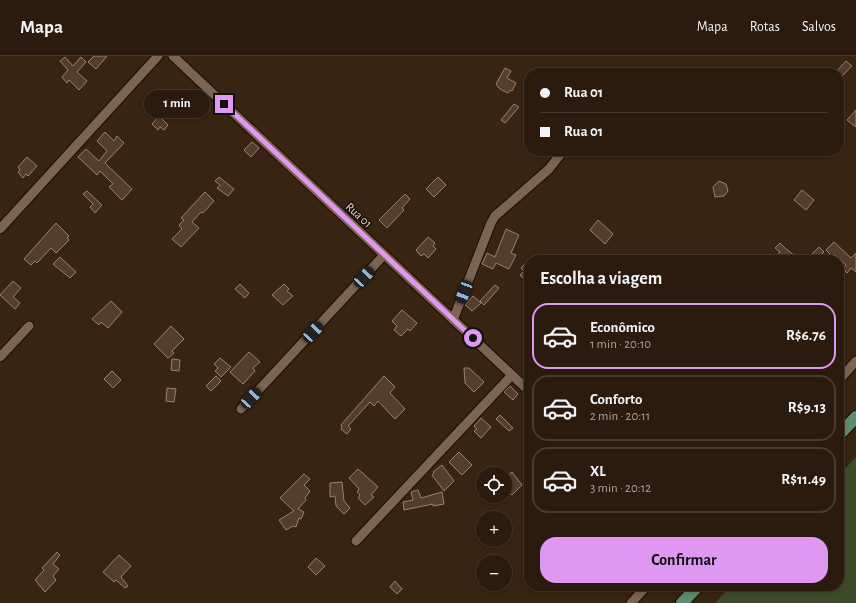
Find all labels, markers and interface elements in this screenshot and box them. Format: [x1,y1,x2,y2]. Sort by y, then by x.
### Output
text: Mapa [20,18,63,37]
text: Mapa [697,20,728,34]
text: Rotas [750,20,780,34]
text: Salvos [802,20,836,34]
text: Rua 01 [564,85,603,100]
callout: 1 min [144,90,210,118]
route end [215,95,233,113]
text: 1 min [163,97,191,110]
text: Rua 01 [564,124,603,139]
street label: Rua 01 [344,200,374,230]
car [351,264,377,290]
text: Escolha a viagem [540,270,662,288]
car [454,279,474,305]
icon: car [542,318,578,354]
car [300,319,326,345]
text: Econômico [590,320,655,335]
text: R$6.76 [786,328,826,343]
route start [464,329,482,347]
text: 1 min · 20:10 [590,338,651,351]
car [238,385,264,411]
icon: car [542,390,578,426]
text: Conforto [590,392,642,407]
text: R$9.13 [788,400,826,415]
text: 2 min · 20:11 [590,410,650,423]
icon: car [542,462,578,498]
text: XL [590,464,606,479]
map controls [476,467,512,591]
button: locate [476,467,512,503]
text: R$11.49 [781,472,826,487]
text: 3 min · 20:12 [590,482,651,495]
button: + [476,511,512,547]
button: Confirmar [540,537,828,583]
button: − [476,555,512,591]

